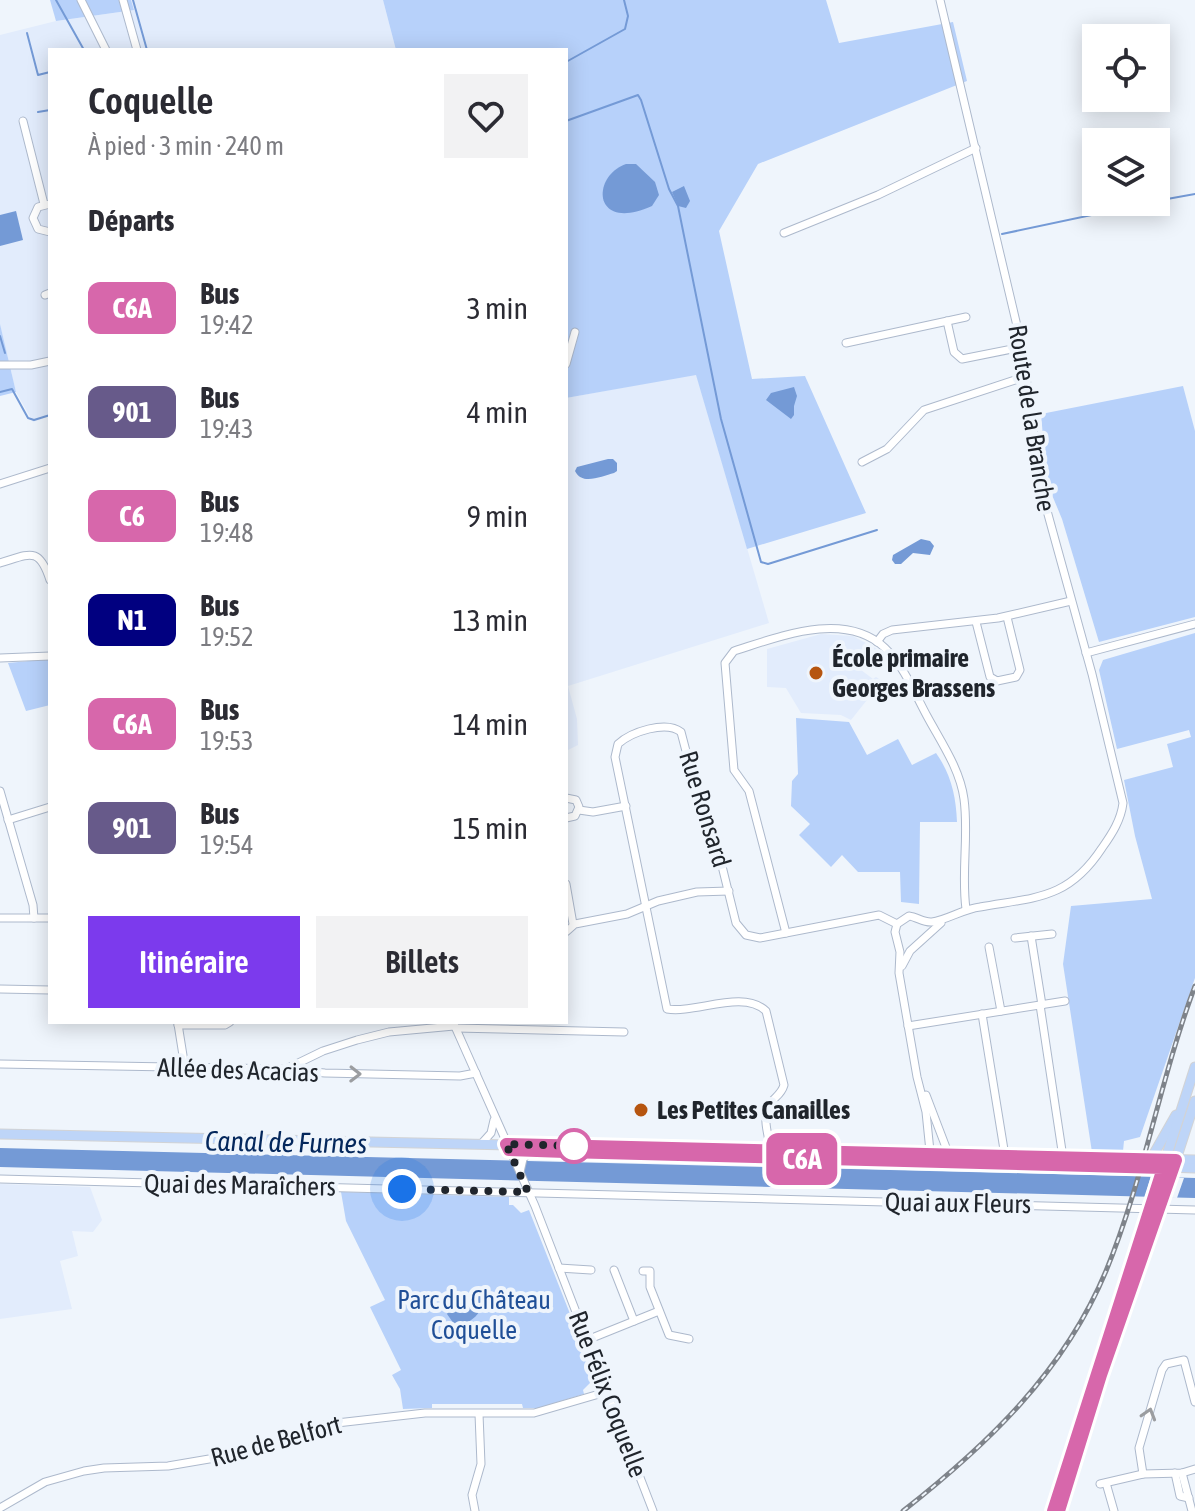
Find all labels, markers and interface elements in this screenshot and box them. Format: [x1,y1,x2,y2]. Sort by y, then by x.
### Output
map controls [1082,24,1170,216]
button: locate [1082,24,1170,112]
button: heart [444,74,528,158]
text: Coquelle [88,79,214,122]
button: layers [1082,128,1170,216]
text: À pied · 3 min · 240 m [88,131,284,161]
text: Départs [88,203,174,237]
text: Bus [200,276,239,310]
text: 3 min [467,291,528,325]
text: C6A [112,292,152,324]
text: 19:42 [200,310,254,340]
street label: Route de la Branche [1002,322,1062,514]
text: Bus [200,380,239,414]
text: 4 min [467,395,528,429]
text: 901 [112,396,152,428]
text: 19:43 [200,414,254,444]
text: Bus [200,484,239,518]
text: 9 min [467,499,528,533]
text: C6 [119,500,145,532]
text: 19:48 [200,518,254,548]
text: Bus [200,588,239,622]
text: 13 min [453,603,528,637]
text: N1 [117,604,147,636]
text: 19:52 [200,622,254,652]
place label: École primaire Georges Brassens [832,643,995,703]
marker: École primaire Georges Brassens [807,664,825,682]
text: Bus [200,692,239,726]
text: 14 min [453,707,528,741]
text: C6A [112,708,152,740]
text: 19:53 [200,726,254,756]
street label: Rue Ronsard [673,747,737,871]
text: Bus [200,796,239,830]
text: 15 min [453,811,528,845]
text: 901 [112,812,152,844]
text: 19:54 [200,830,254,860]
button: Itinéraire [88,916,300,1008]
button: Billets [316,916,528,1008]
street label: Allée des Acacias [157,1052,319,1088]
one-way arrow [349,1065,362,1082]
place label: Les Petites Canailles [657,1095,850,1125]
marker: Les Petites Canailles [632,1101,650,1119]
water label: Canal de Furnes [205,1125,368,1159]
unlabelled marker [557,1129,591,1163]
line badge: C6A [756,1133,848,1185]
text: C6A [782,1143,822,1175]
street label: Quai des Maraîchers [144,1168,336,1202]
your location [382,1169,422,1209]
street label: Quai aux Fleurs [885,1187,1031,1219]
park label: Parc du Château Coquelle [397,1285,551,1345]
street label: Rue Félix Coquelle [563,1307,653,1481]
one-way arrow [1140,1408,1156,1422]
street label: Rue de Belfort [207,1409,345,1473]

